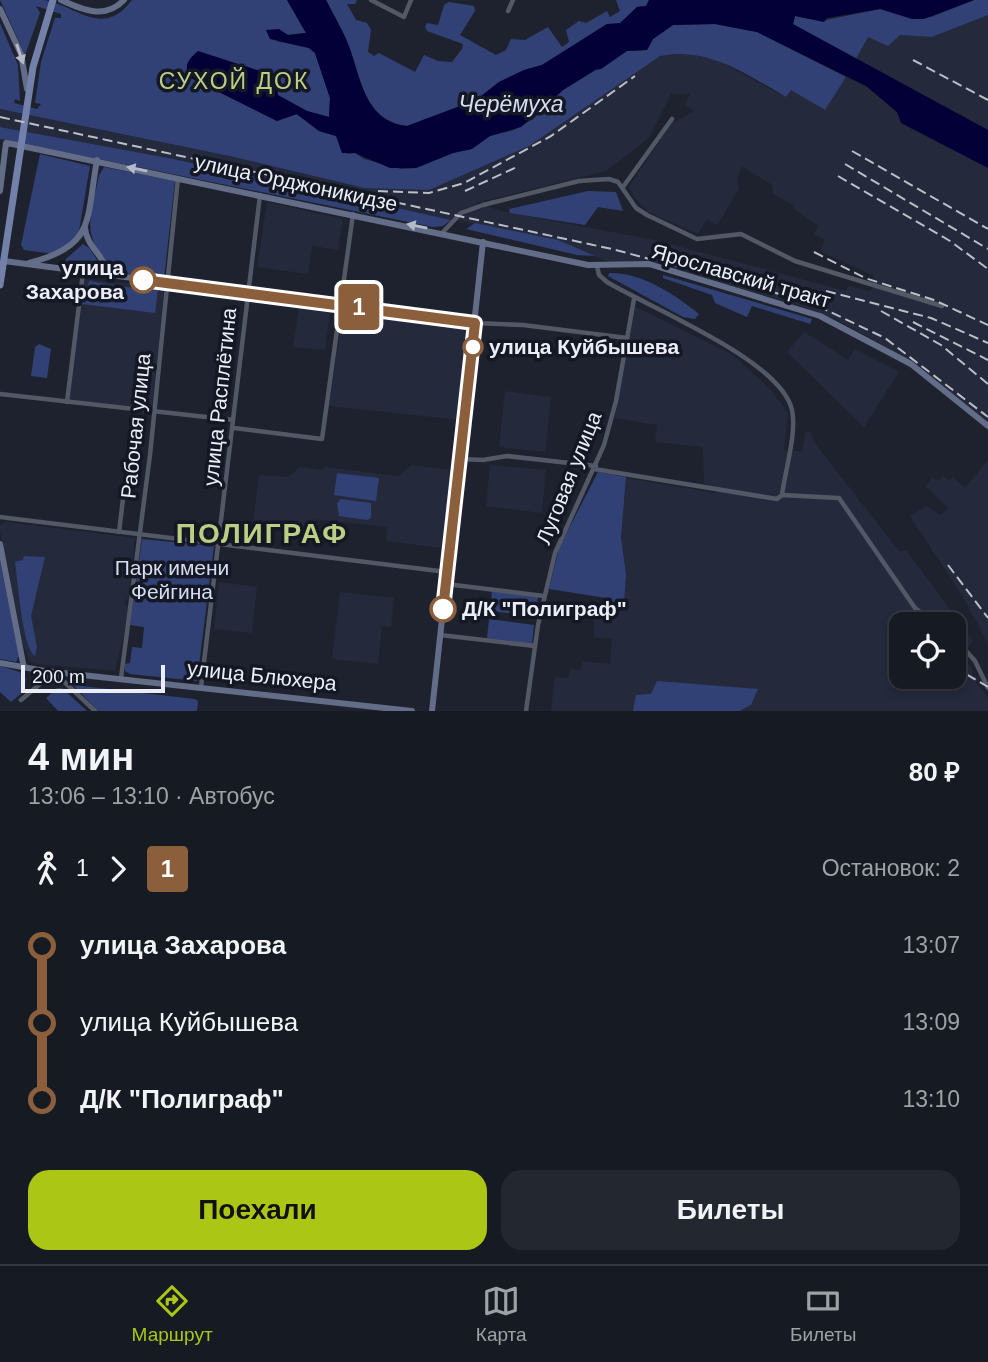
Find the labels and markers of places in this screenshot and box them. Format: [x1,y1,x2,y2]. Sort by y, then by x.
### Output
place label: улица Захарова [26,256,124,303]
marker: улица Захарова [130,267,156,293]
place label: улица Куйбышева [489,335,679,358]
marker: улица Куйбышева [463,337,483,357]
marker: Д/К "Полиграф" [430,596,456,622]
place label: Д/К "Полиграф" [462,597,627,620]

